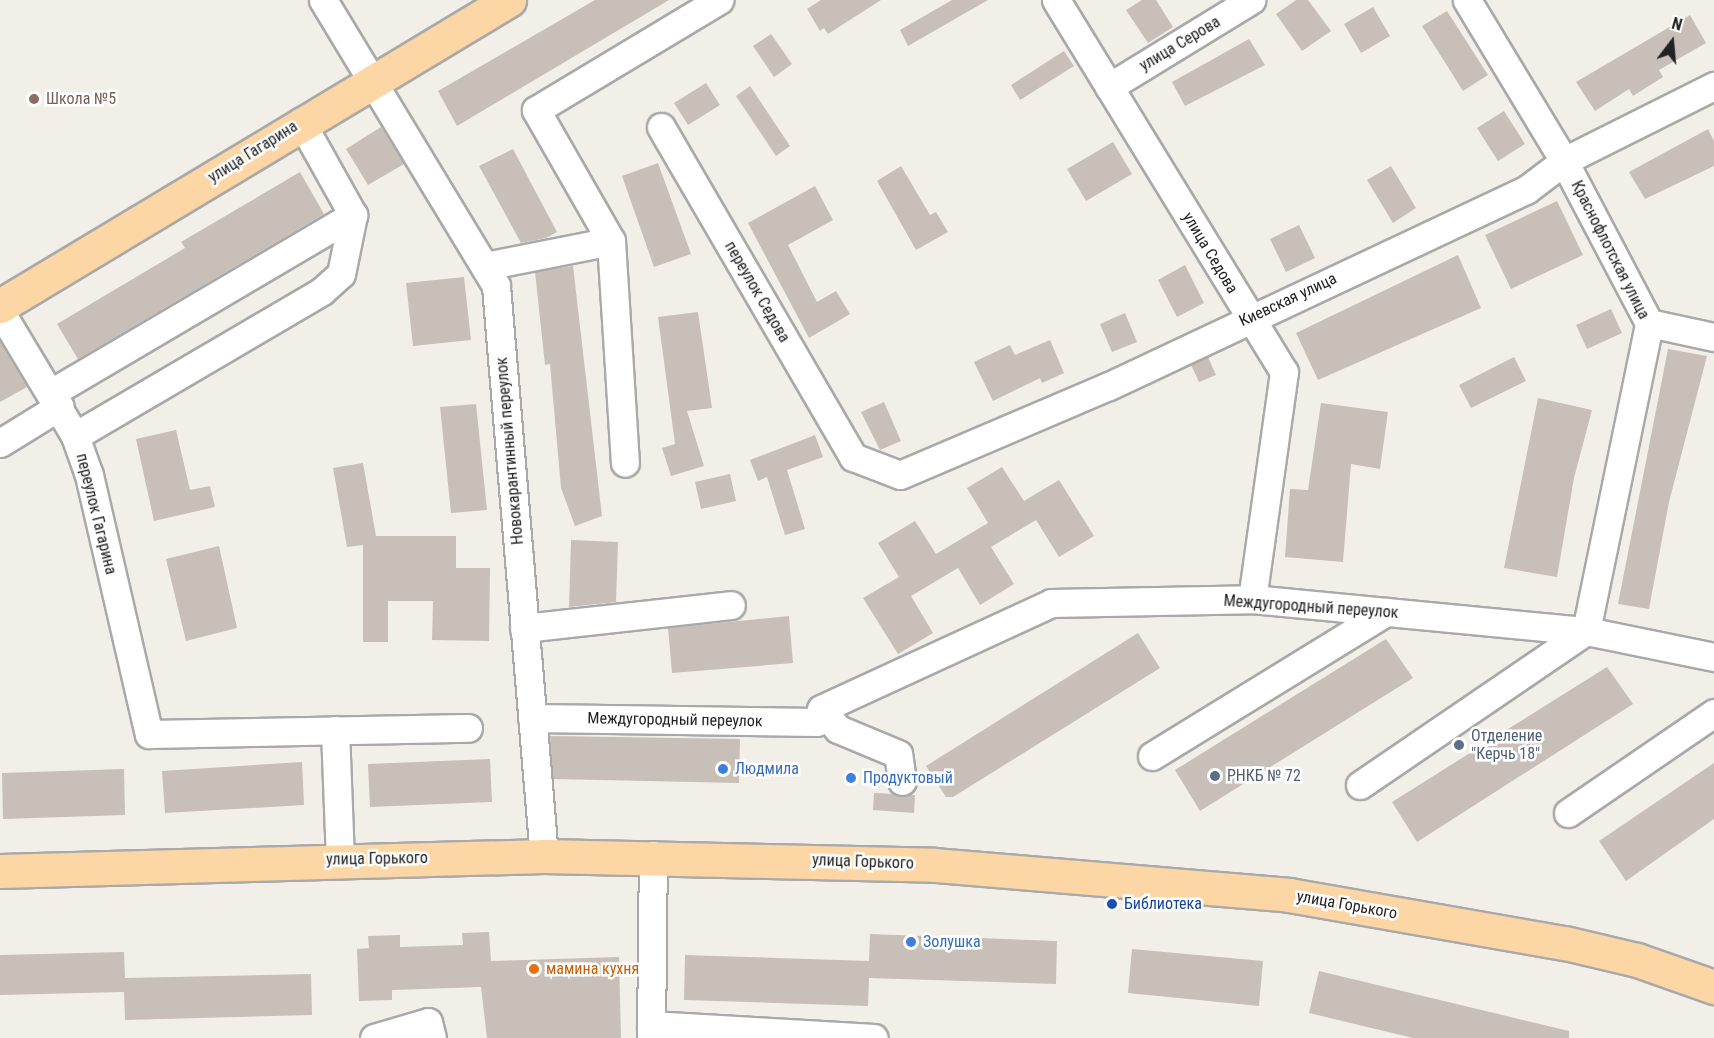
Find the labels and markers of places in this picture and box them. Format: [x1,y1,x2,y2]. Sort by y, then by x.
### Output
place label: Школа №5 [46,89,116,109]
marker: Школа №5 [27,92,41,106]
place label: Отделение "Керчь 18" [1471,726,1542,764]
marker: Отделение "Керчь 18" [1452,738,1466,752]
place label: Людмила [735,759,799,779]
marker: Людмила [716,762,730,776]
place label: РНКБ № 72 [1227,766,1301,786]
place label: Продуктовый [863,768,953,788]
marker: РНКБ № 72 [1208,769,1222,783]
marker: Продуктовый [844,771,858,785]
place label: Библиотека [1124,894,1202,914]
marker: Библиотека [1105,897,1119,911]
place label: Золушка [923,932,981,952]
marker: Золушка [904,935,918,949]
place label: мамина кухня [546,959,639,979]
marker: мамина кухня [527,962,541,976]

